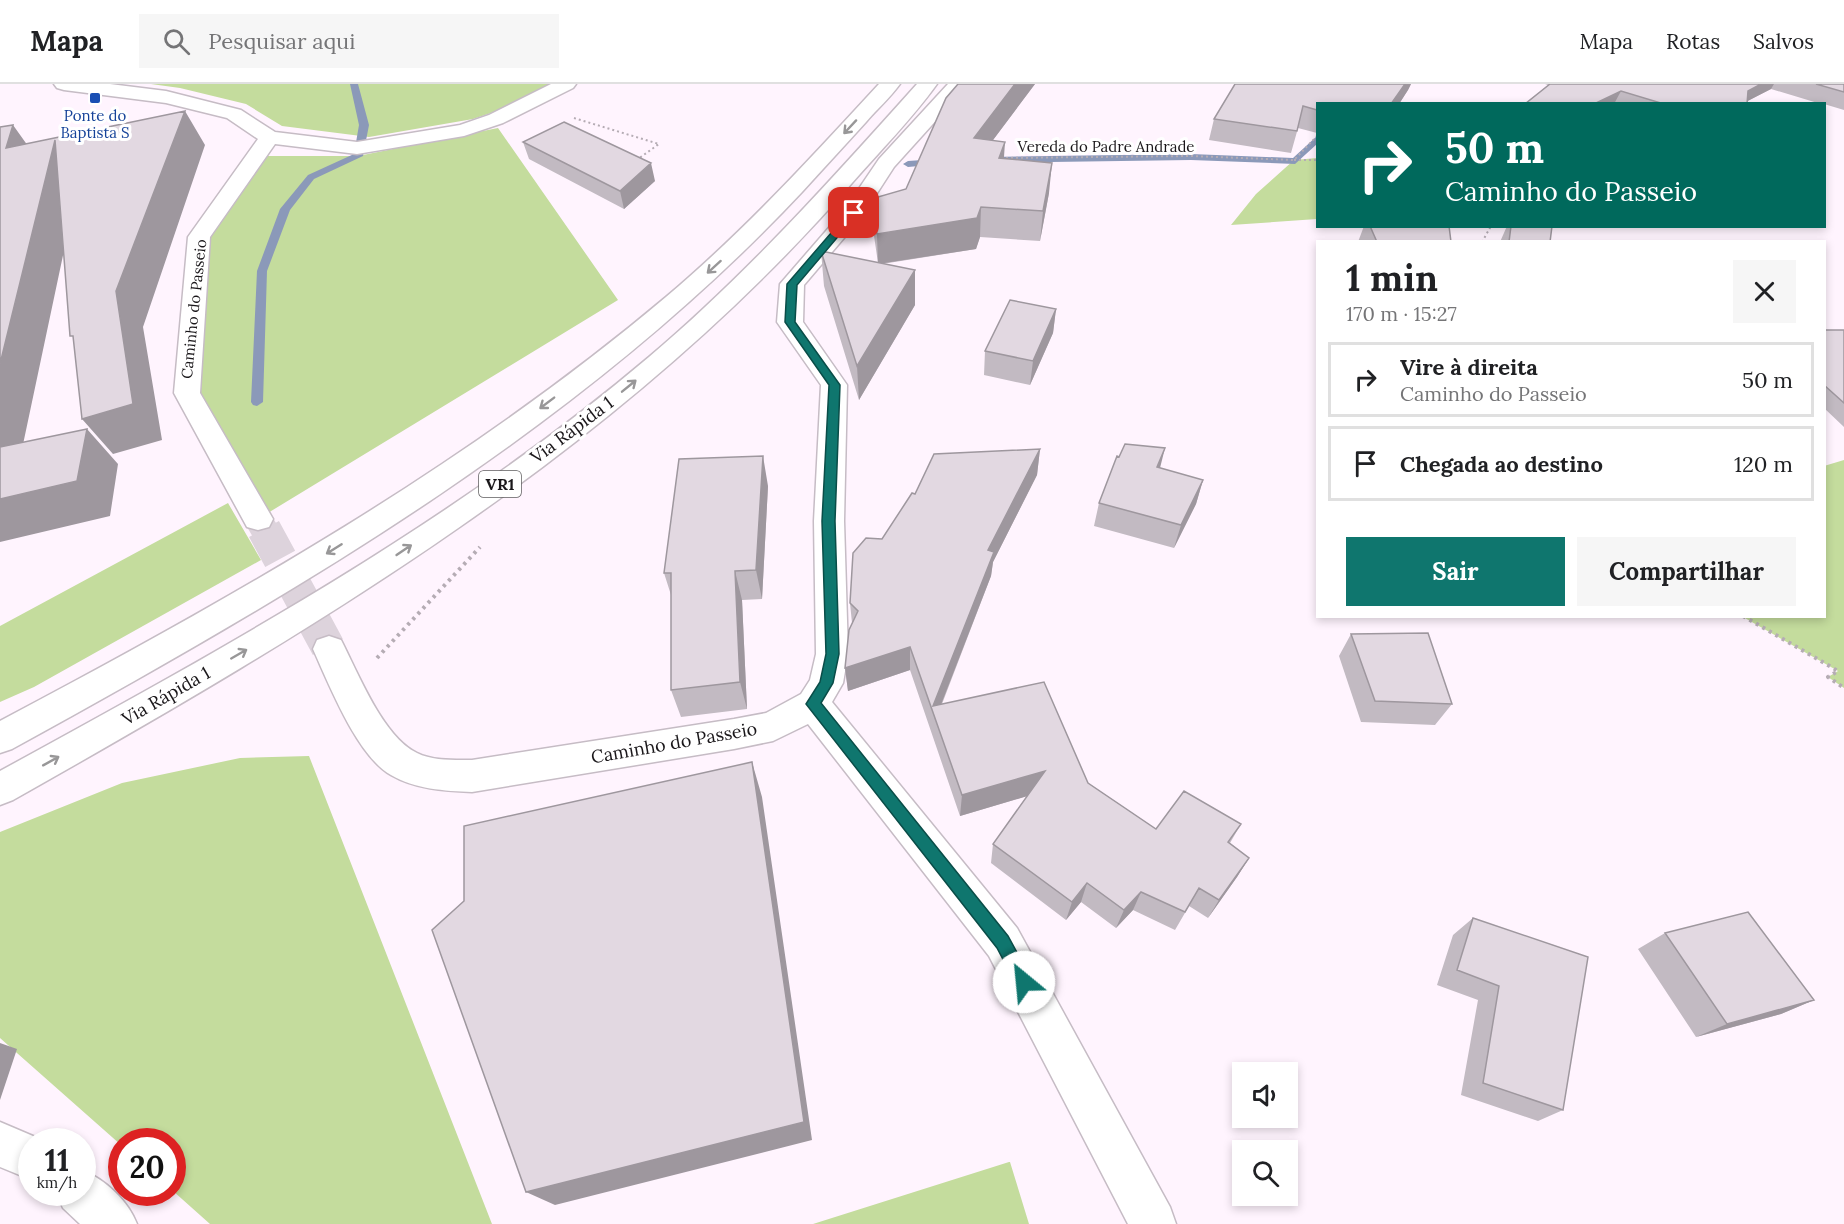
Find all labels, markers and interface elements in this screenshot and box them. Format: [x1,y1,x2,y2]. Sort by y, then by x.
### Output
search box [139,14,559,68]
text: Mapa [30,23,103,59]
icon: search [160,25,193,58]
text: Pesquisar aqui [208,27,355,55]
text: Mapa [1580,28,1633,55]
text: Rotas [1666,28,1720,55]
text: Salvos [1753,28,1814,55]
marker: Ponte do Baptista S [88,91,102,105]
place label: Ponte do Baptista S [61,106,130,142]
one-way arrow [843,119,857,134]
text: 50 m [1445,121,1544,175]
icon: right [1346,126,1424,204]
street label: Vereda do Padre Andrade [1017,137,1195,156]
text: Caminho do Passeio [1445,174,1697,208]
pin [828,187,879,238]
icon: arrive [837,196,870,229]
street label: Caminho do Passeio [177,238,210,380]
text: 1 min [1346,255,1438,301]
one-way arrow [707,260,722,274]
button: close [1733,260,1796,323]
text: 170 m · 15:27 [1346,301,1457,326]
text: Vire à direita [1400,353,1538,381]
icon: right [1349,363,1382,396]
text: 50 m [1742,366,1793,394]
one-way arrow [621,379,637,392]
text: Caminho do Passeio [1400,381,1587,406]
street label: Via Rápida 1 [525,391,618,469]
one-way arrow [540,397,556,410]
icon: arrive [1349,447,1382,480]
text: Chegada ao destino [1400,450,1603,478]
text: 120 m [1734,450,1793,478]
road number: VR1 [479,471,521,497]
button: Sair [1346,537,1565,606]
button: Compartilhar [1577,537,1796,606]
one-way arrow [326,543,343,555]
one-way arrow [395,544,412,556]
one-way arrow [230,648,247,660]
street label: Via Rápida 1 [117,661,214,731]
street label: Caminho do Passeio [589,717,759,768]
one-way arrow [42,755,59,767]
position arrow [992,950,1056,1014]
map controls [1232,1062,1298,1206]
button: sound [1232,1062,1298,1128]
speed limit sign: 20 [108,1128,186,1206]
button: search [1232,1140,1298,1206]
text: 11 [45,1141,69,1179]
text: km/h [37,1173,77,1192]

